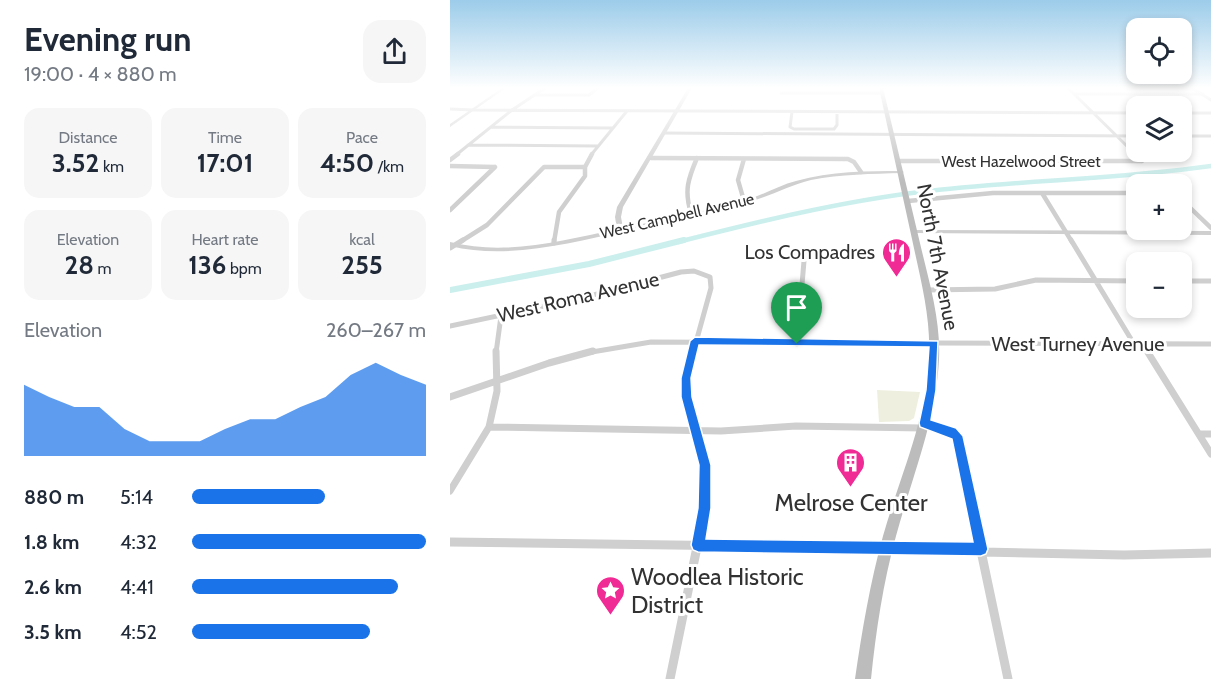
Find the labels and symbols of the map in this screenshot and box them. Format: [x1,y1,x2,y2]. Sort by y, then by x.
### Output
street label: West Hazelwood Street [941,152,1101,171]
street label: North 7th Avenue [912,182,964,332]
street label: West Campbell Avenue [598,189,756,243]
restaurant icon: Los Compadres [880,236,912,278]
place label: Los Compadres [744,240,875,264]
street label: West Roma Avenue [495,267,661,327]
pin [771,282,822,344]
street label: West Turney Avenue [992,332,1164,356]
building icon: Melrose Center [835,446,867,488]
place label: Melrose Center [774,488,928,517]
place label: Woodlea Historic District [631,562,804,619]
place icon: Woodlea Historic District [594,574,626,616]

